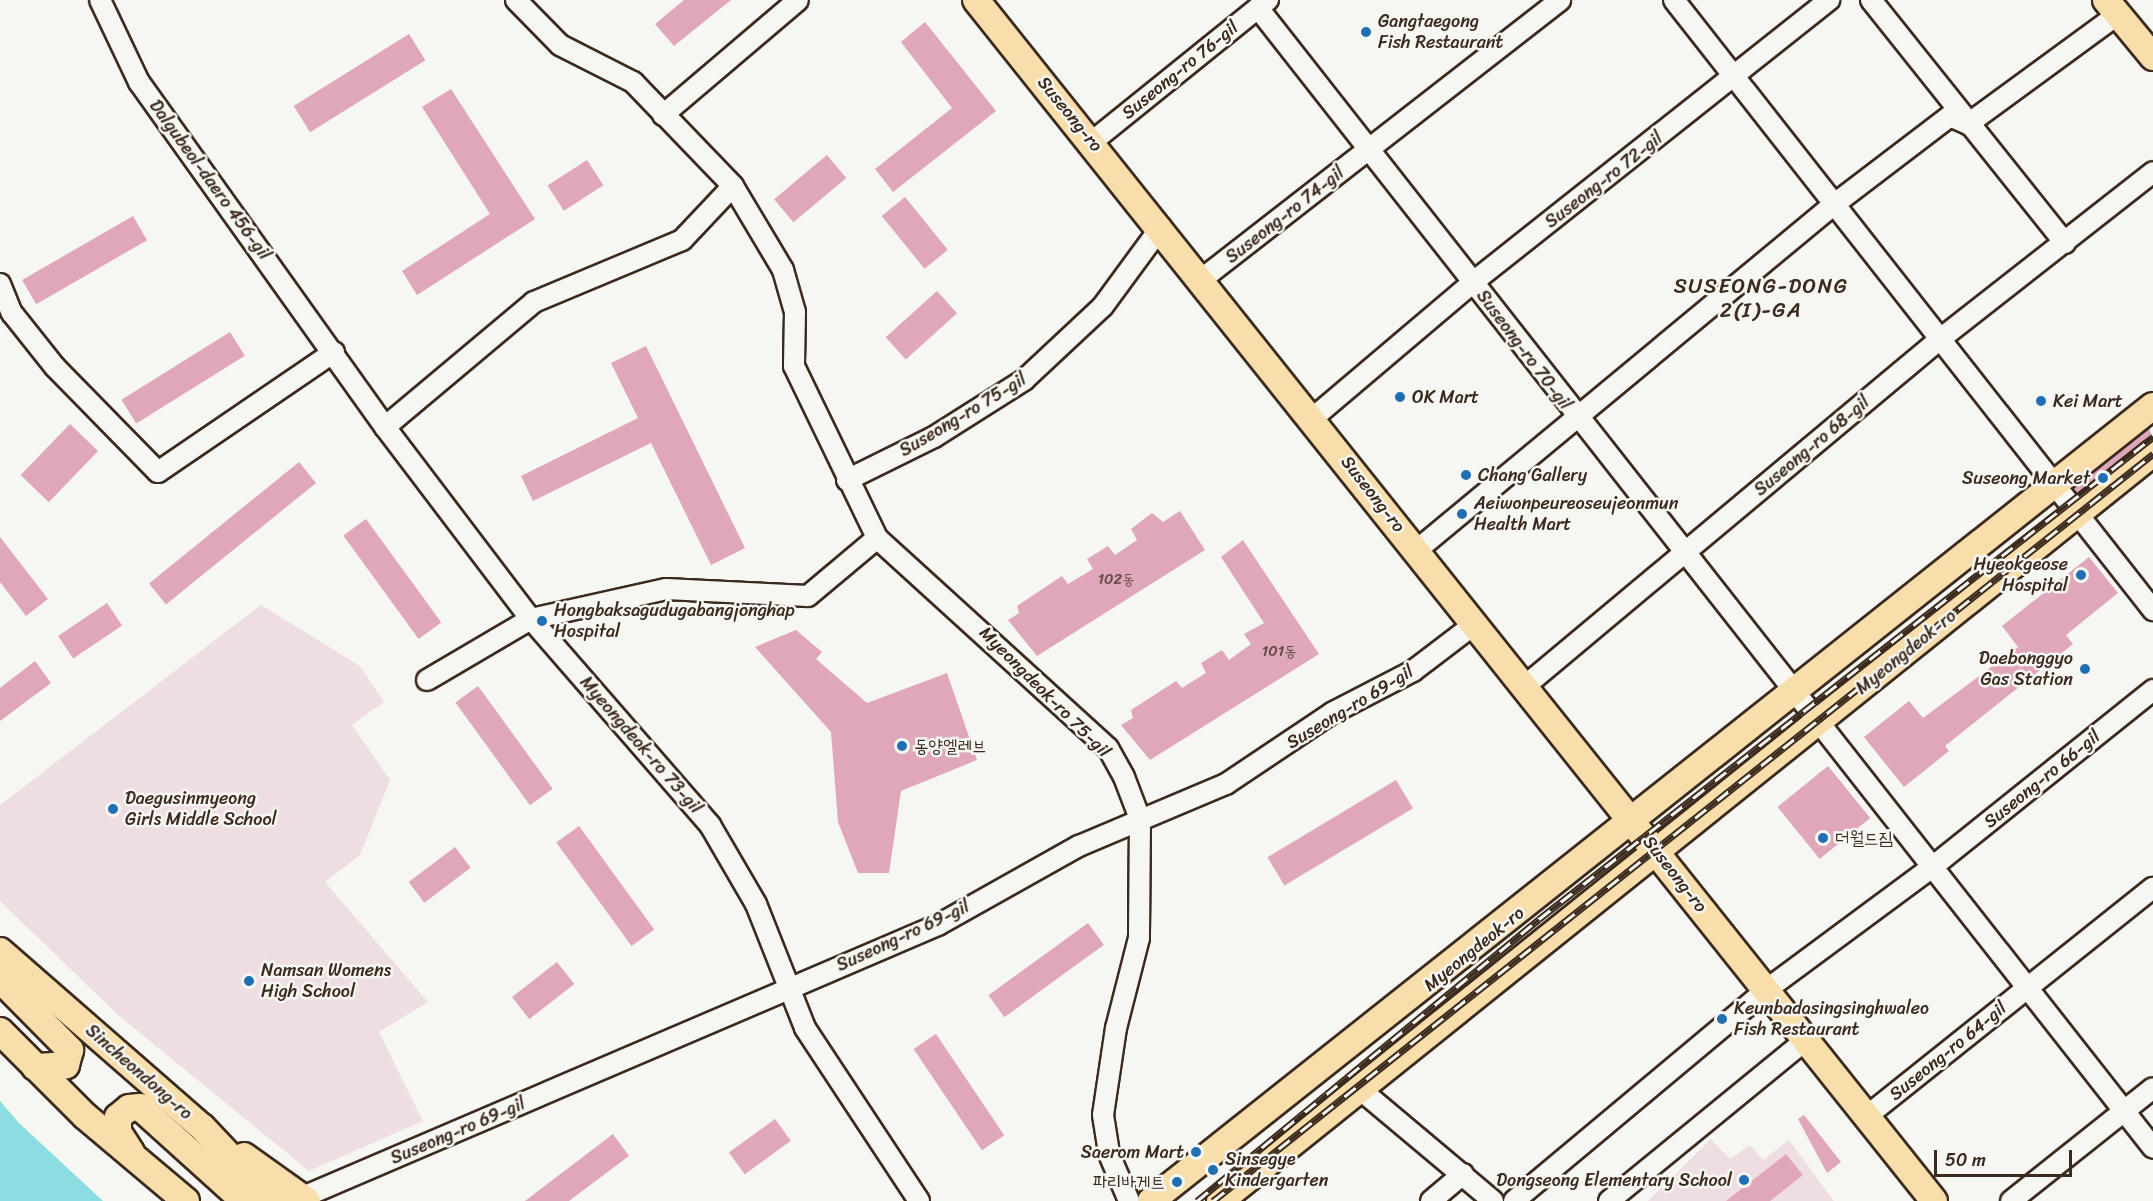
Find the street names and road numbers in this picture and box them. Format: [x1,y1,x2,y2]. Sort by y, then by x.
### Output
street label: Suseong-ro 76-gil [1117,16,1243,124]
street label: Suseong-ro [1033,72,1107,156]
street label: Dalgubeol-daero 456-gil [145,96,275,264]
street label: Suseong-ro 72-gil [1541,127,1667,233]
street label: Suseong-ro 74-gil [1221,162,1349,268]
street label: Suseong-ro 70-gil [1472,286,1576,414]
street label: Suseong-ro 75-gil [895,369,1031,461]
street label: Suseong-ro 68-gil [1750,391,1874,501]
street label: Suseong-ro [1336,451,1410,537]
street label: Myeongdeok-ro [1851,605,1961,699]
street label: Myeongdeok-ro 75-gil [975,622,1115,762]
street label: Suseong-ro 69-gil [1282,661,1418,753]
street label: Myeongdeok-ro 73-gil [575,672,707,818]
street label: Suseong-ro 66-gil [1979,725,2105,833]
street label: Suseong-ro [1638,831,1712,917]
street label: Suseong-ro 69-gil [833,896,973,976]
street label: Myeongdeok-ro [1419,902,1529,996]
street label: Suseong-ro 64-gil [1885,997,2011,1105]
street label: Sincheondong-ro [81,1020,197,1124]
street label: Suseong-ro 69-gil [387,1093,529,1169]

